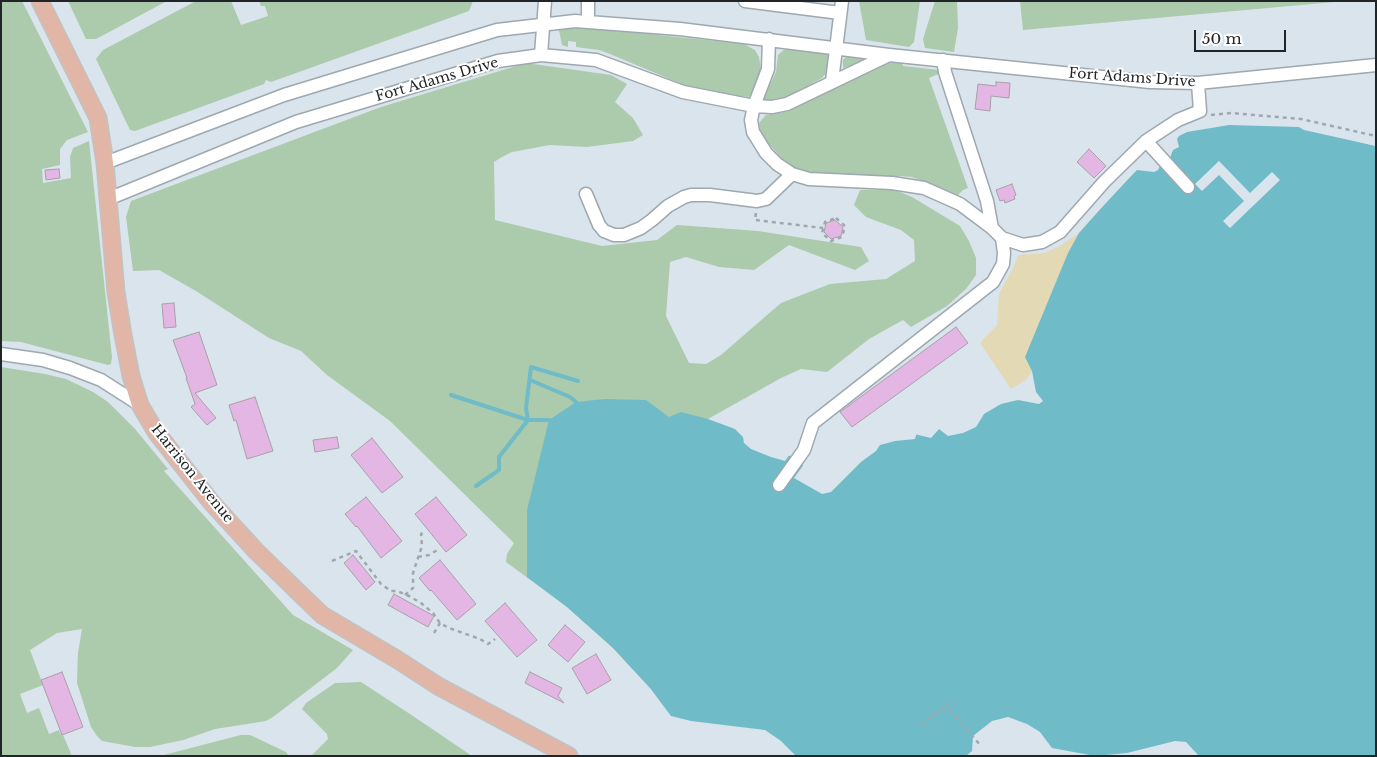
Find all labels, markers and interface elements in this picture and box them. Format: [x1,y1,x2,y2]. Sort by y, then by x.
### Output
scale bar [1197,20,1290,52]
text: 50 m [1202,29,1242,48]
street label: Fort Adams Drive [374,54,500,106]
street label: Fort Adams Drive [1068,65,1196,91]
street label: Harrison Avenue [147,422,237,526]

